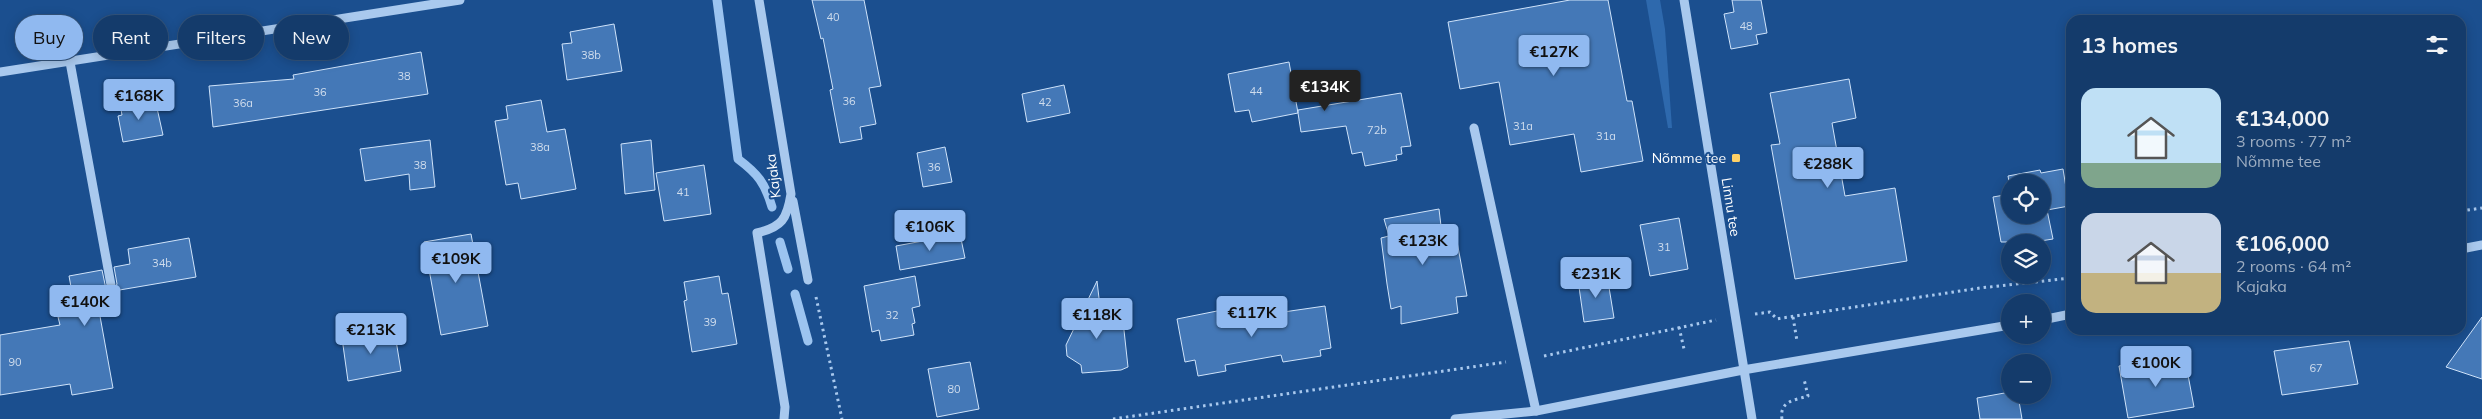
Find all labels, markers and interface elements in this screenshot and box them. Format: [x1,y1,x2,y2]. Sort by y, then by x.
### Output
house number: 40 [826,10,840,24]
chip: Buy [15,15,83,60]
chip: Rent [93,15,168,60]
chip: Filters [178,15,264,60]
chip: New [274,15,349,60]
house number: 48 [1739,19,1753,33]
icon: filters [2423,31,2451,59]
text: 13 homes [2081,32,2178,58]
pin: €127K [1519,34,1589,77]
text: €127K [1529,41,1579,61]
house number: 38b [581,48,601,62]
house number: 38 [397,69,411,83]
pin: €134K [1290,70,1360,112]
text: €134K [1300,76,1350,96]
pin: €168K [104,78,174,121]
house number: 44 [1249,84,1263,98]
text: €168K [114,85,164,105]
house number: 36 [313,85,327,99]
house number: 36 [842,94,856,108]
house number: 42 [1038,95,1052,109]
house number: 36a [233,96,253,110]
text: €134,000 [2236,105,2329,131]
icon: home [2121,108,2181,168]
house number: 31a [1513,119,1533,133]
house number: 72b [1367,123,1387,137]
house number: 31a [1596,129,1616,143]
text: 3 rooms · 77 m² [2236,131,2351,151]
house number: 38a [530,140,550,154]
pin: €288K [1793,146,1863,189]
place label: Nõmme tee [1652,149,1726,167]
text: Nõmme tee [2236,151,2321,171]
marker: Nõmme tee [1730,152,1742,164]
street label: Kajaka [761,153,785,199]
text: €288K [1803,153,1853,173]
house number: 38 [413,158,427,172]
house number: 36 [927,160,941,174]
map controls [2001,174,2051,404]
button: locate [2001,174,2051,224]
street label: Linnu tee [1717,176,1745,238]
house number: 41 [676,185,690,199]
pin: €106K [895,210,965,252]
text: €106K [905,216,955,236]
pin: €123K [1388,224,1458,266]
text: €123K [1398,230,1448,250]
text: €106,000 [2236,230,2329,256]
icon: home [2121,233,2181,293]
button: layers [2001,234,2051,284]
house number: 31 [1657,240,1671,254]
pin: €109K [421,242,491,284]
text: €109K [431,248,481,268]
house number: 34b [152,256,172,270]
pin: €231K [1561,256,1631,299]
text: 2 rooms · 64 m² [2236,256,2351,276]
text: €231K [1571,263,1621,283]
text: Kajaka [2236,276,2287,296]
pin: €140K [50,284,120,327]
text: €140K [60,291,110,311]
button: + [2001,294,2051,344]
pin: €117K [1217,296,1287,338]
pin: €118K [1062,298,1132,340]
text: €117K [1227,302,1277,322]
text: €118K [1072,304,1122,324]
house number: 32 [885,308,899,322]
pin: €213K [336,312,406,355]
house number: 39 [703,315,717,329]
text: €213K [346,319,396,339]
pin: €100K [2121,346,2191,388]
text: €100K [2131,352,2181,372]
button: − [2001,354,2051,404]
house number: 90 [8,355,22,369]
house number: 67 [2309,361,2323,375]
house number: 80 [947,382,961,396]

